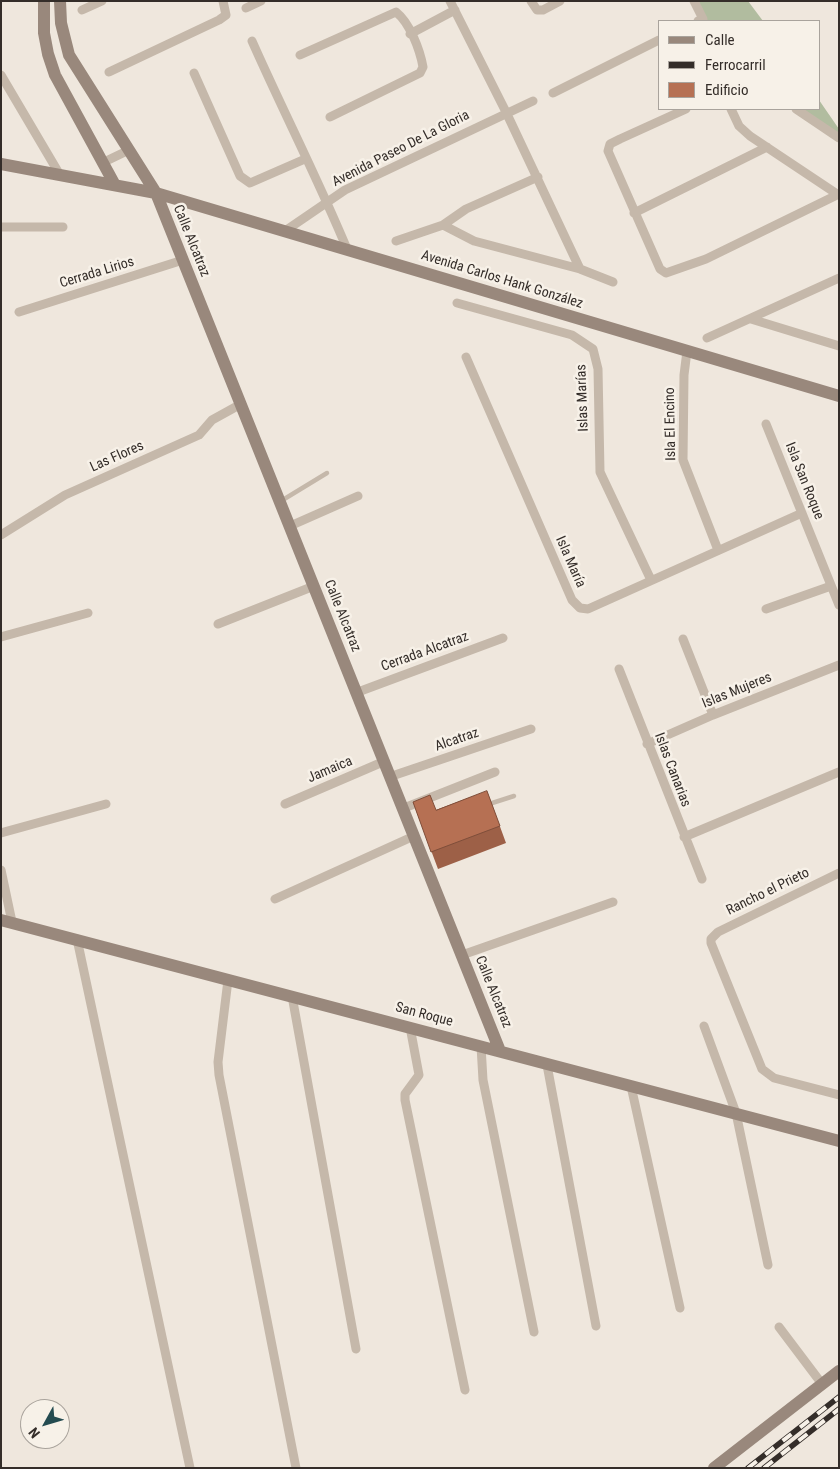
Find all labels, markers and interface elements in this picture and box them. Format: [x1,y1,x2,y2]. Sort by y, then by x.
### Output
legend [658,20,820,110]
text: Calle [705,31,735,49]
text: Ferrocarril [705,56,766,74]
text: Edificio [705,81,748,99]
street label: Avenida Paseo De La Gloria [330,107,472,191]
street label: Calle Alcatraz [169,202,213,280]
street label: Avenida Carlos Hank González [419,247,585,313]
street label: Cerrada Lirios [58,254,136,292]
street label: Islas Marías [573,364,593,432]
street label: Isla El Encino [662,387,680,461]
street label: Las Flores [88,438,146,476]
street label: Isla San Roque [781,440,827,522]
street label: Isla María [551,534,589,590]
street label: Calle Alcatraz [320,577,364,655]
street label: Cerrada Alcatraz [379,628,471,676]
street label: Islas Mujeres [700,669,774,713]
street label: Alcatraz [433,725,481,755]
street label: Islas Canarias [650,731,694,809]
street label: Jamaica [305,753,355,787]
street label: Rancho el Prieto [724,865,812,919]
street label: Calle Alcatraz [471,953,515,1031]
street label: San Roque [393,999,455,1031]
north arrow [20,1399,70,1449]
text: N [25,1424,43,1441]

